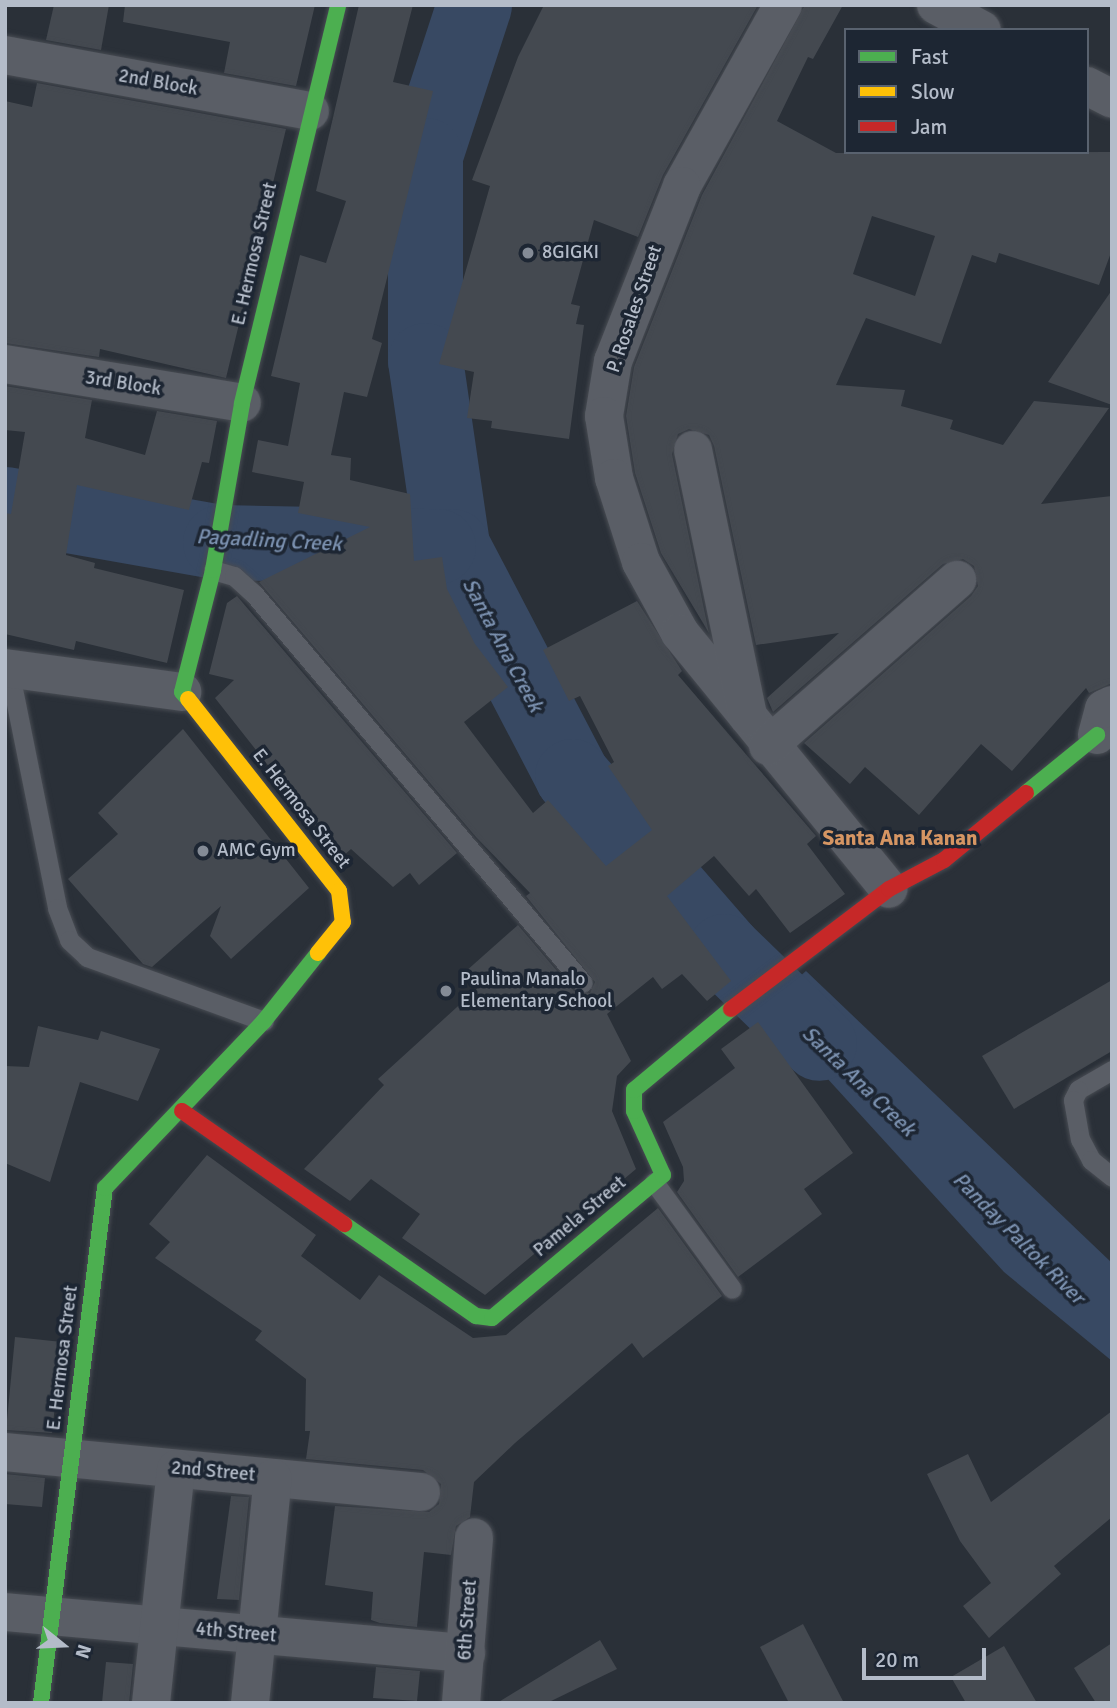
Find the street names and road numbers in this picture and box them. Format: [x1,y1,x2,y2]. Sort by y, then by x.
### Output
street label: 2nd Block [117,65,199,101]
street label: E. Hermosa Street [227,180,283,328]
street label: P. Rosales Street [603,242,667,376]
street label: 3rd Block [83,367,163,401]
street label: E. Hermosa Street [247,744,355,874]
street label: Pamela Street [529,1172,631,1262]
street label: E. Hermosa Street [43,1284,83,1432]
street label: 2nd Street [170,1457,256,1487]
street label: 6th Street [454,1579,482,1661]
street label: 4th Street [195,1618,277,1648]

